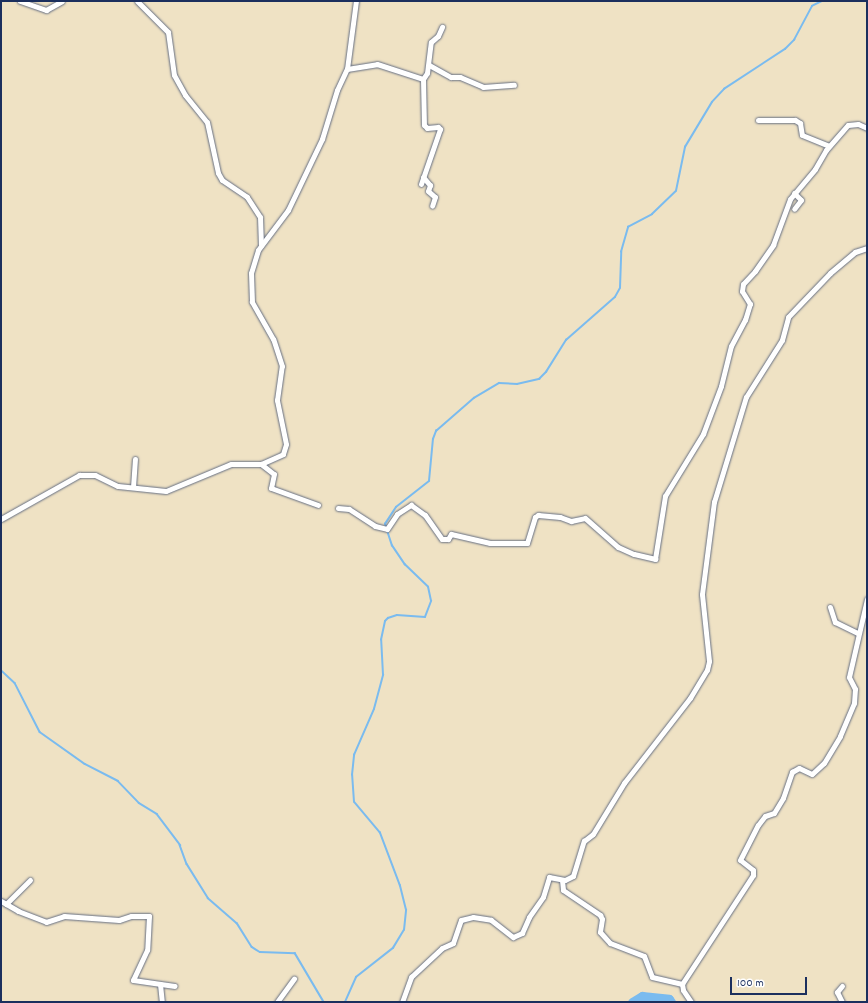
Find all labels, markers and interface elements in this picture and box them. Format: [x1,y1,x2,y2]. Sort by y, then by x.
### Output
scale bar [732,969,809,995]
text: 100 m [737,975,764,992]

